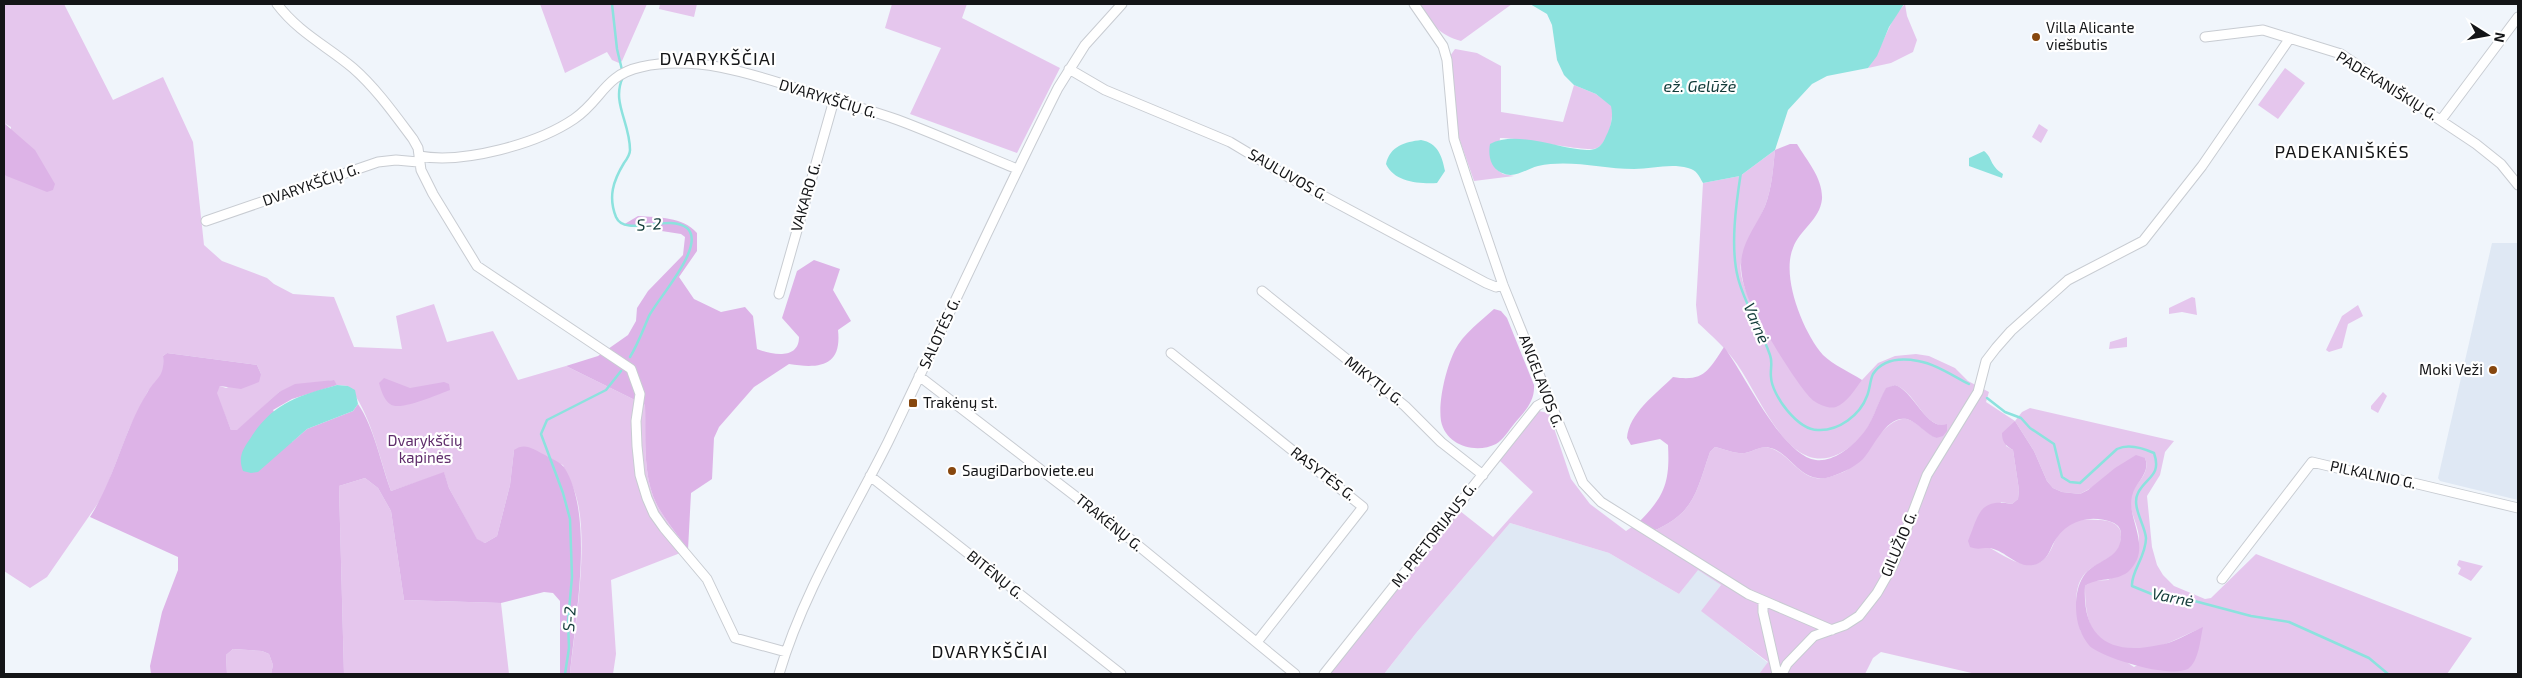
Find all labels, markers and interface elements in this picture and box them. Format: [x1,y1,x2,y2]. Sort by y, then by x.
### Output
north arrow [2462,10,2512,60]
place label: Villa Alicante viešbutis [2046,18,2135,53]
marker: Villa Alicante viešbutis [2030,31,2042,43]
text: N [2491,31,2510,44]
district label: DVARYKŠČIAI [659,47,777,69]
street label: PADEKANIŠKIŲ G. [2334,47,2442,124]
street label: DVARYKŠČIŲ G. [777,75,879,121]
water label: ež. Gelūžė [1664,76,1737,95]
district label: PADEKANIŠKĖS [2274,140,2410,162]
street label: SAULUVOS G. [1246,144,1331,204]
street label: DVARYKŠČIŲ G. [260,159,362,209]
street label: VAKARO G. [787,160,824,234]
water label: S-2 [636,213,662,234]
street label: SALOTĖS G. [915,294,963,371]
water label: Varnė [1740,300,1775,346]
street label: ANGELAVOS G. [1516,332,1568,430]
street label: MIKYTŲ G. [1342,352,1407,409]
place label: Moki Veži [2419,360,2483,378]
marker: Moki Veži [2487,364,2499,376]
place label: Trakėnų st. [923,393,997,411]
marker: Trakėnų st. [907,397,919,409]
park label: Dvarykščių kapinės [388,431,462,466]
street label: RASYTĖS G. [1288,442,1360,504]
street label: PILKALNIO G. [2329,456,2418,492]
place label: SaugiDarboviete.eu [962,461,1094,479]
marker: SaugiDarboviete.eu [946,465,958,477]
street label: M. PRETORIJAUS G. [1387,479,1479,590]
street label: TRAKĖNŲ G. [1072,490,1147,555]
street label: GILUŽIO G. [1876,508,1920,579]
street label: BITĖNŲ G. [964,546,1027,602]
water label: Varnė [2150,583,2196,610]
water label: S-2 [558,606,579,632]
district label: DVARYKŠČIAI [931,640,1049,662]

